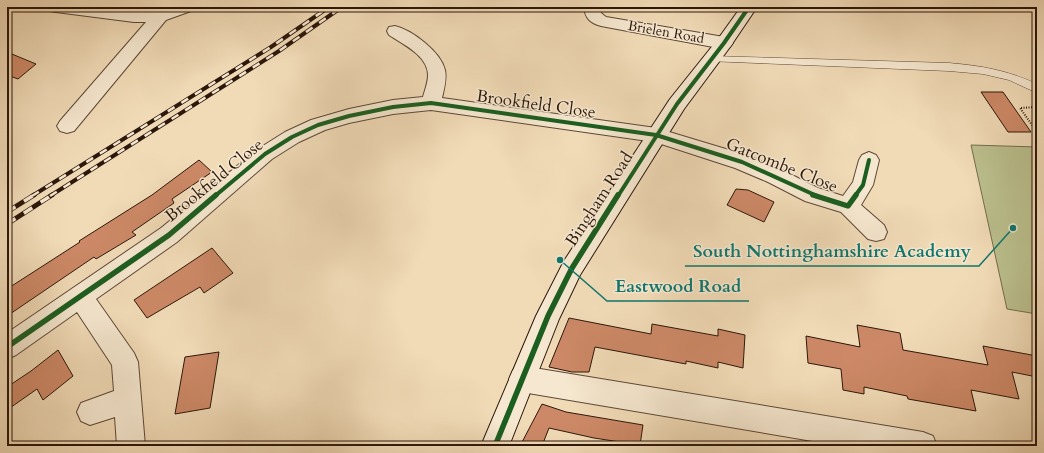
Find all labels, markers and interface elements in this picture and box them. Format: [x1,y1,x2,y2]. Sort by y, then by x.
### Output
street label: Brielen Road [626,16,706,48]
street label: Brookfield Close [475,84,597,124]
street label: Gatcombe Close [723,132,841,198]
street label: Brookfield Close [160,133,268,227]
street label: Bingham Road [560,147,638,251]
callout: South Nottinghamshire Academy [685,236,979,266]
text: South Nottinghamshire Academy [693,239,972,264]
callout: Eastwood Road [607,271,749,301]
text: Eastwood Road [615,274,742,299]

